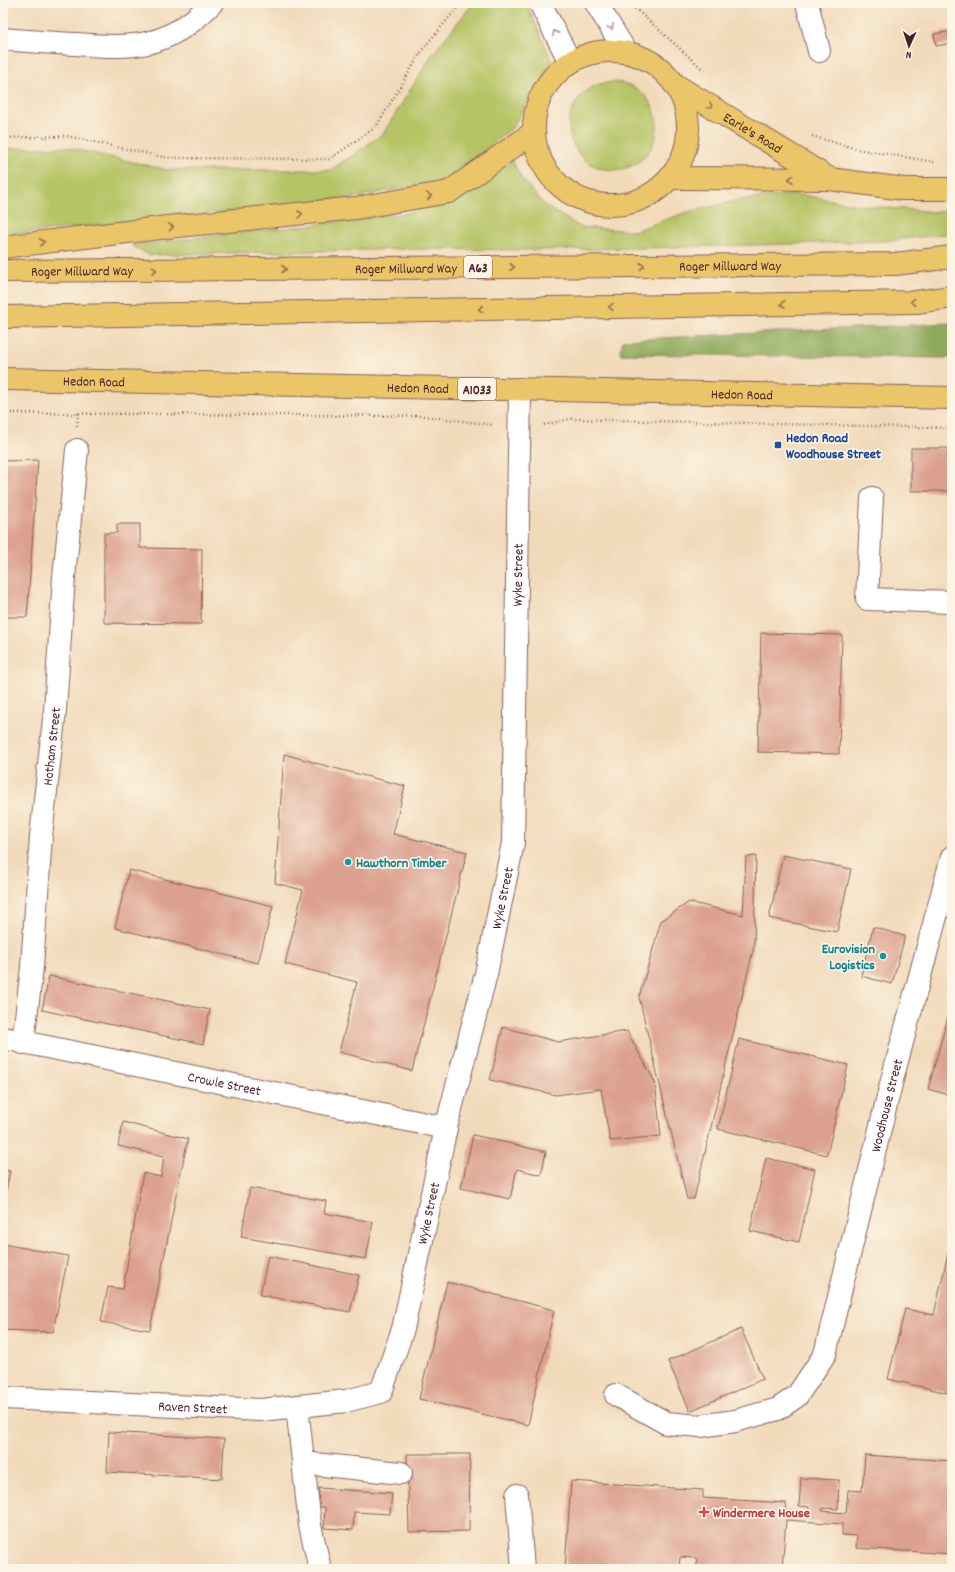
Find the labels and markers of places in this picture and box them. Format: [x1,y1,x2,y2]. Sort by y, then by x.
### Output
place label: Hedon Road Woodhouse Street [786,429,882,465]
marker: Hedon Road Woodhouse Street [773,440,783,450]
place label: Hawthorn Timber [356,854,447,874]
marker: Hawthorn Timber [343,857,353,867]
place label: Eurovision Logistics [822,940,876,976]
marker: Eurovision Logistics [878,951,888,961]
place label: Windermere House [713,1504,810,1524]
marker: Windermere House [698,1506,710,1518]

